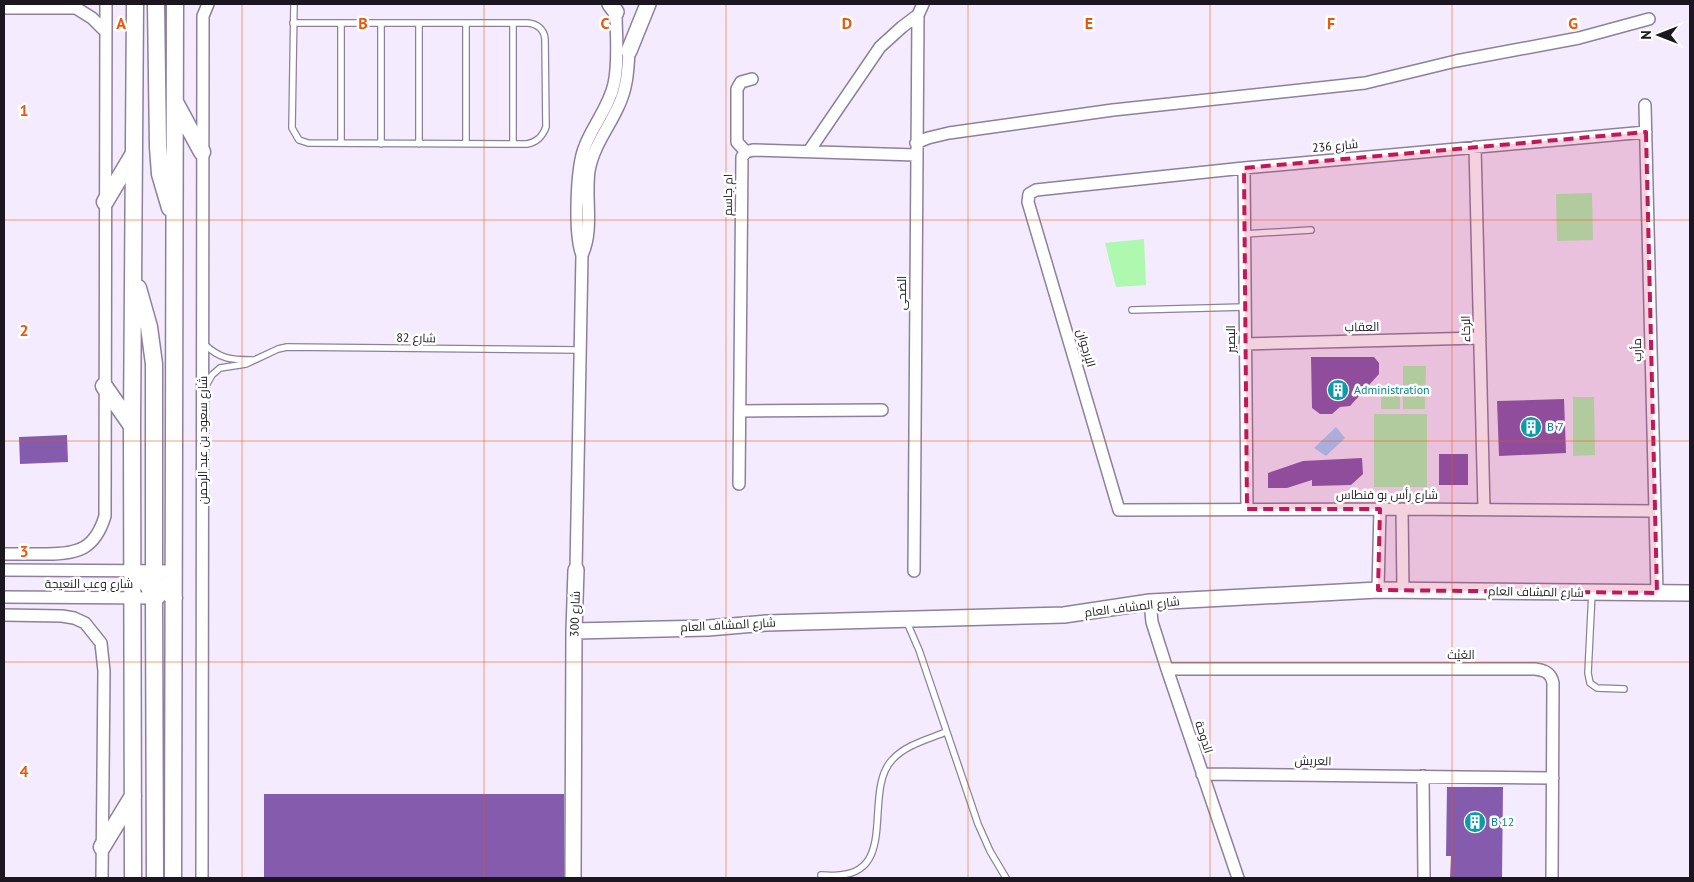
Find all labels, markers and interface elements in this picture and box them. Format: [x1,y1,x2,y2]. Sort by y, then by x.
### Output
north arrow [1634,10,1684,60]
text: A [116,13,126,33]
text: B [358,13,368,33]
text: C [601,13,610,33]
text: D [842,13,852,33]
text: E [1085,13,1093,33]
text: F [1327,13,1335,33]
text: G [1568,13,1578,33]
text: N [1637,30,1655,40]
text: 1 [19,100,29,120]
street label: شارع 236 [1311,136,1359,156]
street label: ام جاسم [720,174,736,216]
street label: الضحى [894,276,909,310]
street label: الرخاء [1458,315,1473,343]
street label: العقاب [1344,319,1380,334]
text: 2 [19,320,29,340]
street label: البصير [1223,325,1238,354]
street label: الإرجوان [1074,327,1099,369]
street label: شارع 82 [396,330,436,346]
street label: مأرب [1629,338,1644,362]
street label: شارع سعود بن عبد الرحمن [195,376,211,504]
building icon: Administration [1326,378,1350,402]
place label: Administration [1354,382,1430,397]
building icon: B 7 [1519,415,1543,439]
place label: B 7 [1547,419,1564,434]
street label: شارع رأس بو فنطاس [1336,487,1438,503]
text: 3 [19,541,29,561]
street label: شارع وعب النعيجة [45,576,133,592]
street label: شارع المشاف العام [1488,583,1584,601]
street label: شارع 300 [566,591,584,637]
street label: شارع المشاف العام [1084,593,1181,621]
street label: شارع المشاف العام [680,615,776,635]
street label: الغَيْث [1447,647,1475,662]
street label: الدوحة [1192,719,1217,755]
street label: العريش [1294,753,1332,768]
text: 4 [19,761,29,781]
building icon: B 12 [1463,810,1487,834]
place label: B 12 [1491,814,1514,829]

